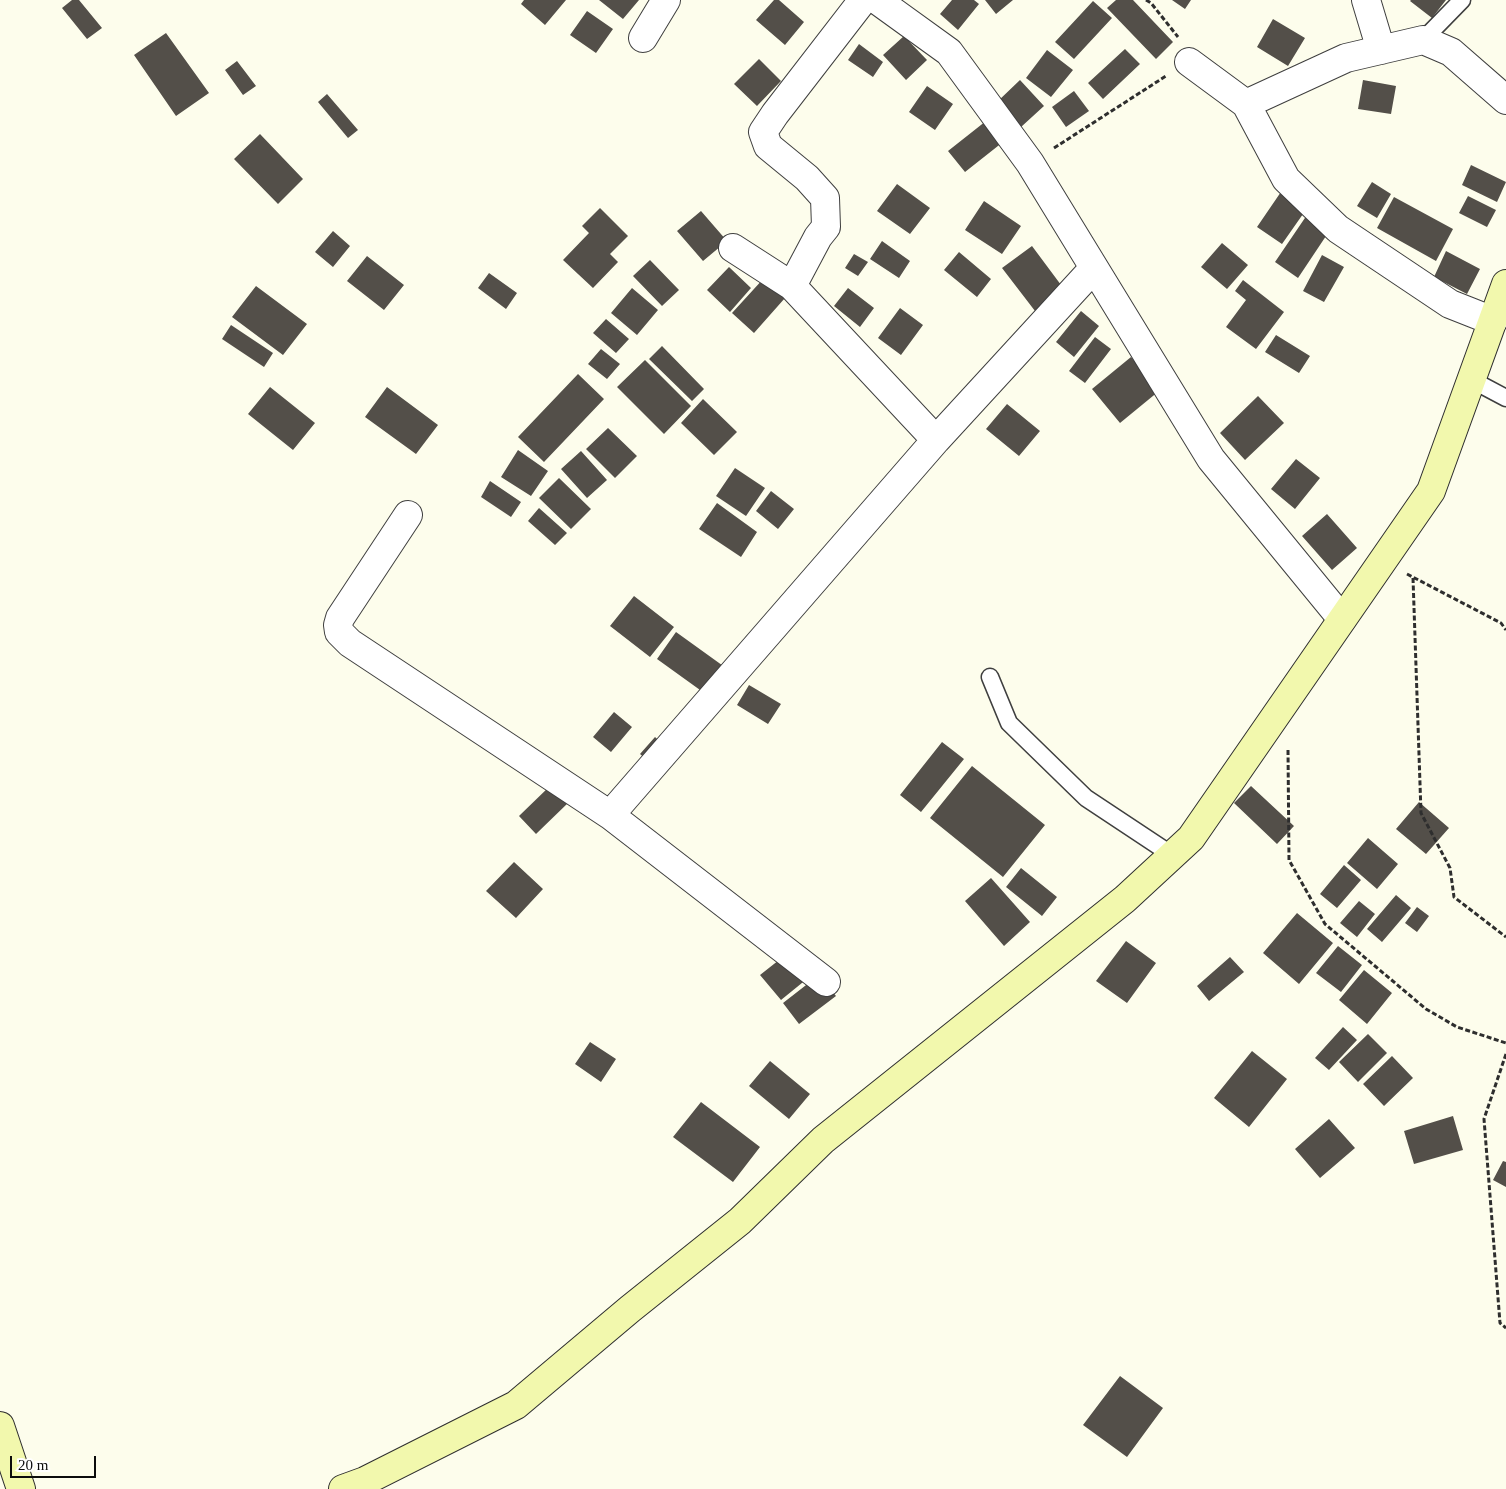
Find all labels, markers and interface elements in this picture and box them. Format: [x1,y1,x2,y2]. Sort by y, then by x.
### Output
scale bar [12,1446,99,1478]
text: 20 m [18,1457,48,1473]

